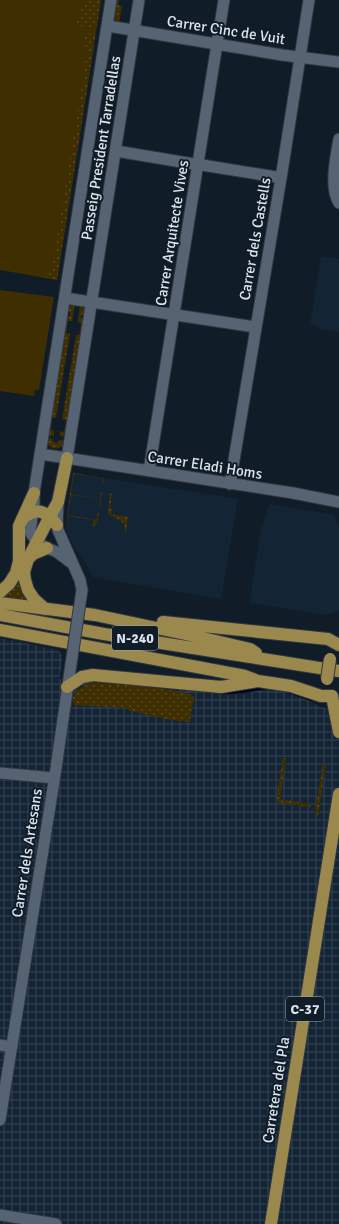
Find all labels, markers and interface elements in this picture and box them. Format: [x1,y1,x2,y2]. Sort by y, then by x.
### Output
street label: Carrer Cinc de Vuit [166,12,286,48]
street label: Passeig President Tarradellas [78,54,125,241]
street label: Carrer Arquitecte Vives [152,159,192,307]
street label: Carrer dels Castells [235,176,275,302]
street label: Carrer Eladi Homs [146,447,264,483]
road number: N-240 [112,626,158,650]
street label: Carrer dels Artesans [8,787,46,919]
road number: C-37 [286,997,324,1021]
street label: Carretera del Pla [259,1036,293,1144]

